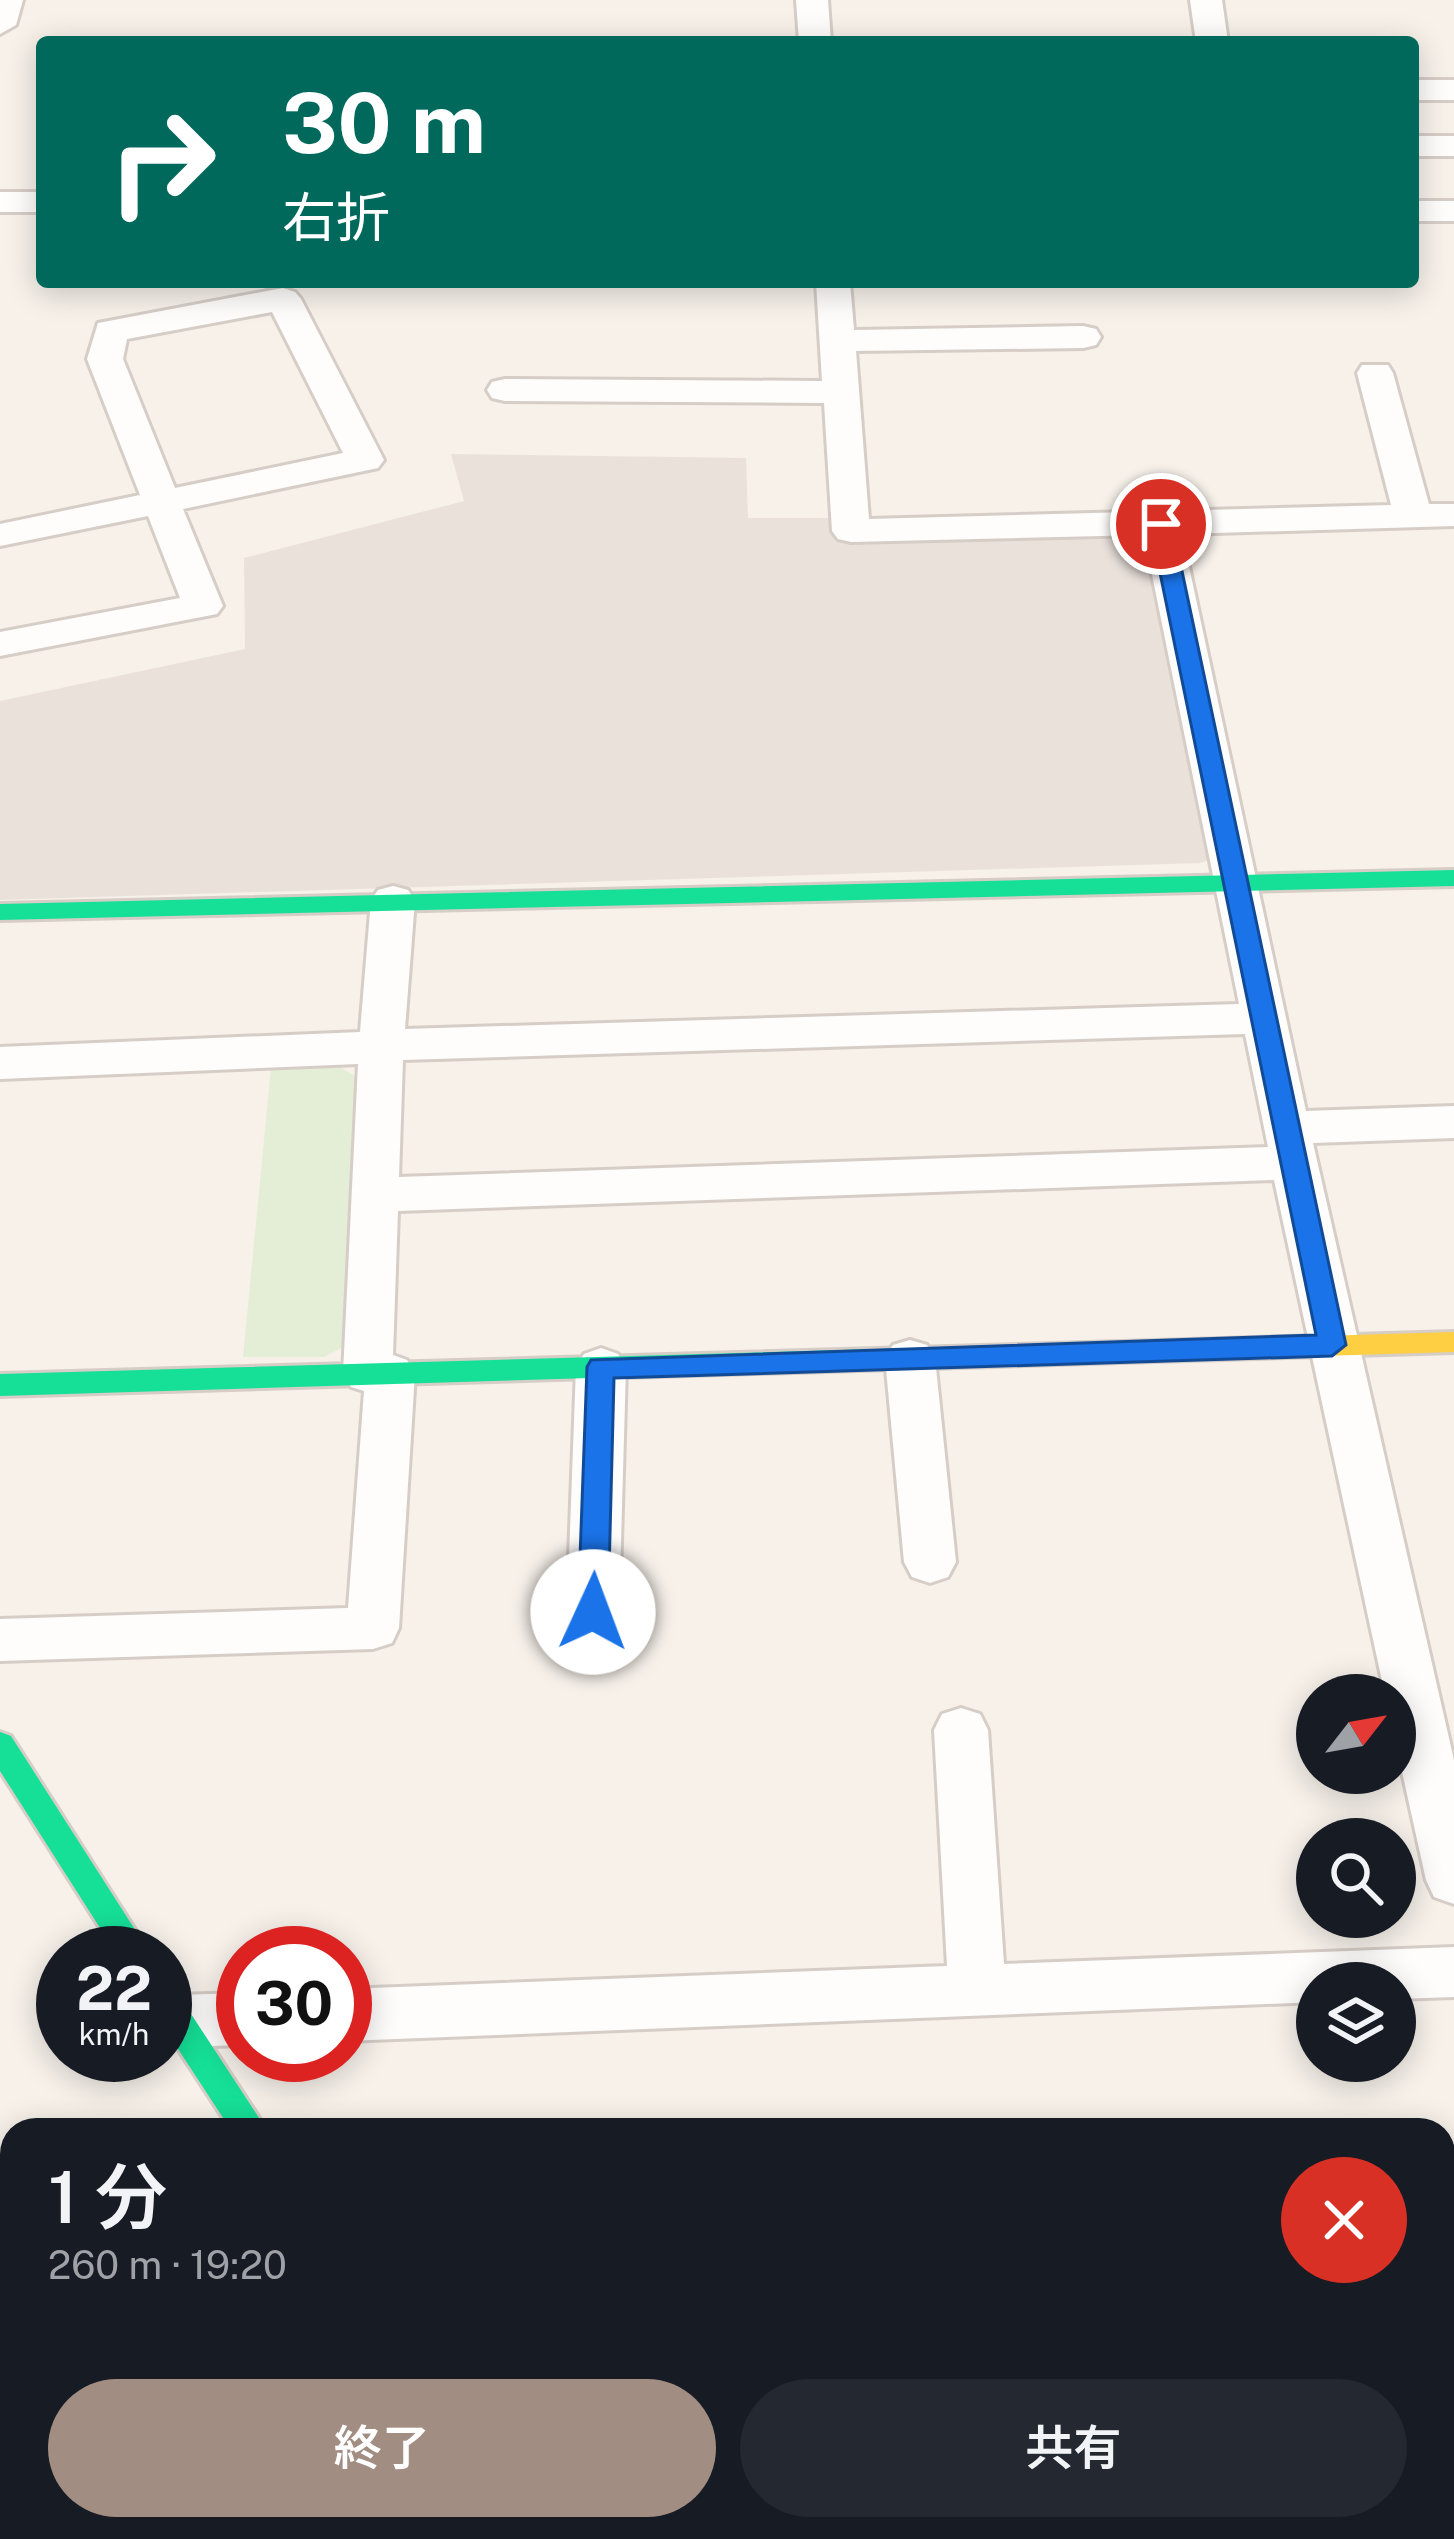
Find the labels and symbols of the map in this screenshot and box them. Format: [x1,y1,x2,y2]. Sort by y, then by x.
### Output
pin [1110,473,1212,575]
position arrow [530,1549,656,1675]
north arrow [1296,1674,1416,1794]
speed limit sign: 30 [216,1926,372,2082]

